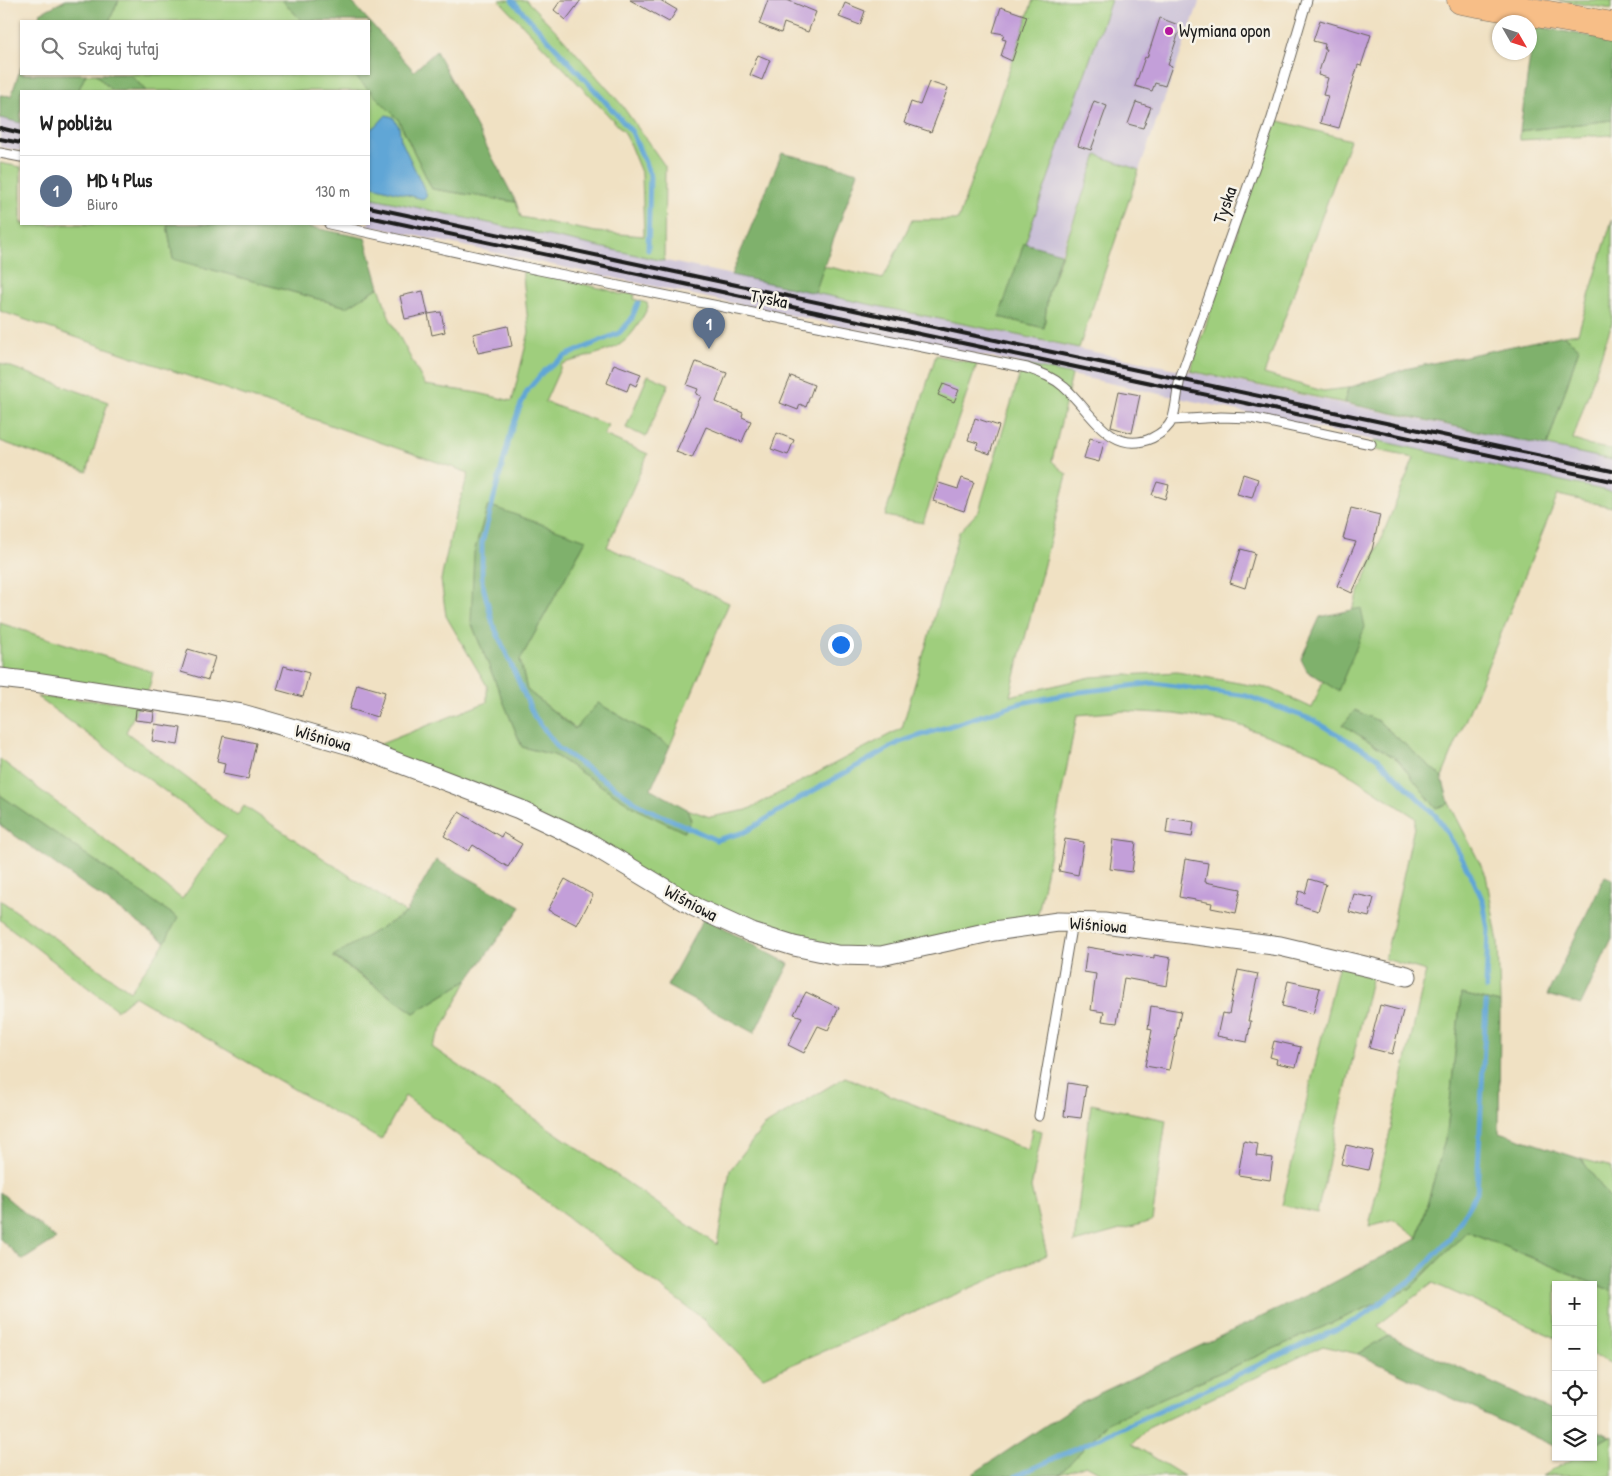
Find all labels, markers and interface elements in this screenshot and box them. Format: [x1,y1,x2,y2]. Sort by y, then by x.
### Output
north arrow [1492,15,1537,60]
place label: Wymiana opon [1179,18,1271,43]
search box [20,20,370,75]
marker: Wymiana opon [1163,25,1175,37]
icon: search [38,34,66,62]
text: Szukaj tutaj [78,35,159,61]
text: W pobliżu [40,108,112,137]
text: MD 4 Plus [87,167,152,193]
text: 1 [53,180,59,202]
text: 130 m [315,180,350,202]
street label: Tyska [1207,183,1242,227]
text: Biuro [87,193,118,215]
street label: Tyska [748,283,790,314]
pin: 1 [693,308,725,349]
your location [828,632,854,658]
street label: Wiśniowa [292,718,354,757]
street label: Wiśniowa [660,878,722,927]
street label: Wiśniowa [1069,910,1127,939]
map controls [1552,1281,1597,1461]
button: + [1552,1281,1597,1326]
button: − [1552,1326,1597,1371]
button: locate [1552,1371,1597,1416]
button: layers [1552,1416,1597,1461]

